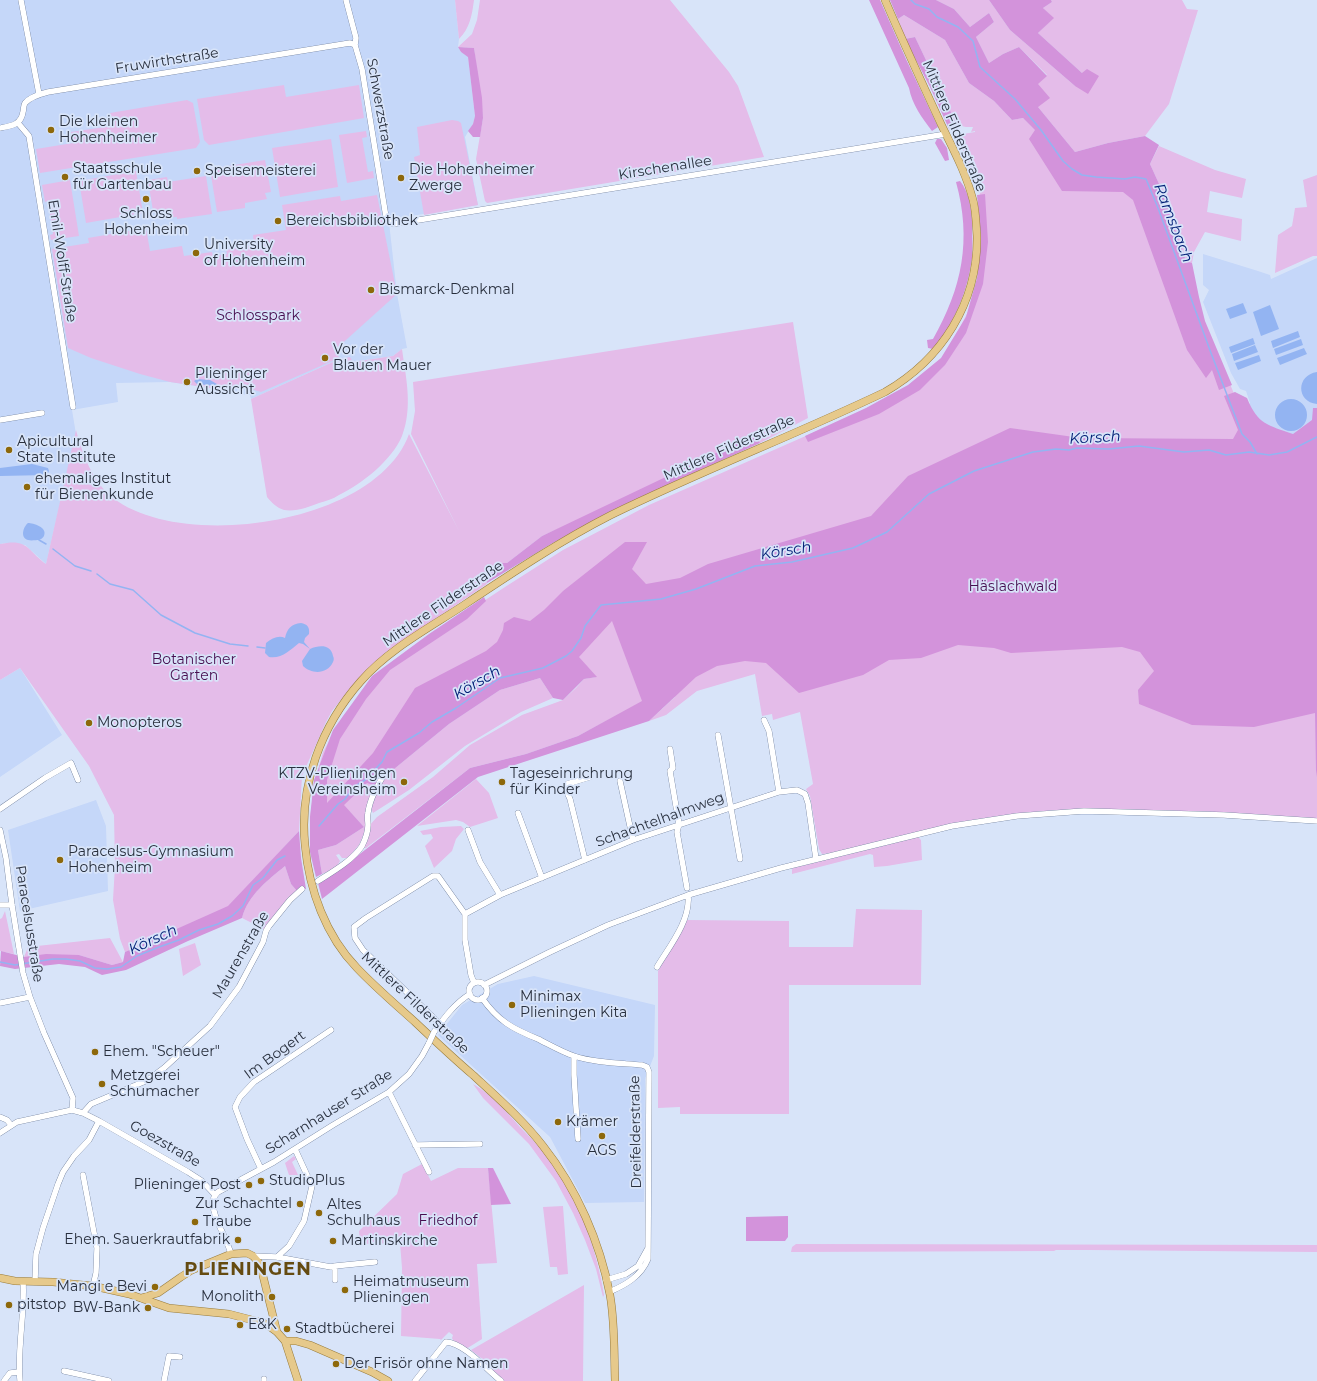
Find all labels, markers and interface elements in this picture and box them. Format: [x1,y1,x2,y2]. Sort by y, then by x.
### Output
street label: Fruwirthstraße [114,45,220,77]
street label: Schwerzstraße [363,57,397,161]
street label: Mittlere Filderstraße [919,58,989,194]
place label: Die kleinen Hohenheimer [59,114,157,146]
marker: Die kleinen Hohenheimer [46,125,56,135]
street label: Kirschenallee [617,152,713,184]
place label: Staatsschule für Gartenbau [73,161,172,194]
place label: Die Hohenheimer Zwerge [409,162,535,194]
place label: Speisemeisterei [205,163,316,179]
marker: Speisemeisterei [192,166,202,176]
marker: Staatsschule für Gartenbau [60,172,70,182]
marker: Die Hohenheimer Zwerge [396,173,406,183]
water label: Ramsbach [1150,181,1196,265]
marker: Schloss Hohenheim [141,194,151,204]
street label: Emil-Wolff-Straße [44,198,80,324]
place label: Schloss Hohenheim [104,206,188,238]
place label: Bereichsbibliothek [286,213,418,229]
marker: Bereichsbibliothek [273,216,283,226]
place label: University of Hohenheim [204,237,305,270]
marker: University of Hohenheim [191,248,201,258]
place label: Bismarck-Denkmal [379,282,515,298]
marker: Bismarck-Denkmal [366,285,376,295]
park label: Schlosspark [216,308,300,324]
place label: Vor der Blauen Mauer [333,342,432,374]
marker: Vor der Blauen Mauer [320,353,330,363]
place label: Plieninger Aussicht [195,366,267,398]
marker: Plieninger Aussicht [182,377,192,387]
street label: Mittlere Filderstraße [661,412,797,484]
water label: Körsch [1069,428,1121,448]
place label: Apicultural State Institute [17,434,116,466]
marker: Apicultural State Institute [4,445,14,455]
place label: ehemaliges Institut für Bienenkunde [35,471,171,504]
marker: ehemaliges Institut für Bienenkunde [22,482,32,492]
water label: Körsch [759,538,813,564]
street label: Mittlere Filderstraße [380,557,506,651]
park label: Häslachwald [968,579,1058,595]
park label: Botanischer Garten [152,652,236,684]
water label: Körsch [450,662,504,704]
place label: Monopteros [97,715,182,731]
marker: Monopteros [84,718,94,728]
place label: KTZV-Plieningen Vereinsheim [278,766,396,798]
place label: Tageseinrichrung für Kinder [510,766,633,798]
marker: KTZV-Plieningen Vereinsheim [399,777,409,787]
marker: Tageseinrichrung für Kinder [497,777,507,787]
street label: Schachtelhalmweg [594,789,726,851]
place label: Paracelsus-Gymnasium Hohenheim [68,844,234,876]
marker: Paracelsus-Gymnasium Hohenheim [55,855,65,865]
street label: Paracelsusstraße [11,864,47,984]
street label: Maurenstraße [209,908,273,1002]
water label: Körsch [126,921,180,959]
street label: Mittlere Filderstraße [358,949,472,1057]
place label: Minimax Plieningen Kita [520,989,627,1022]
marker: Minimax Plieningen Kita [507,1000,517,1010]
street label: Im Bogert [241,1027,309,1083]
place label: Ehem. "Scheuer" [103,1044,220,1060]
marker: Ehem. "Scheuer" [90,1047,100,1057]
street label: Scharnhauser Straße [263,1066,395,1158]
place label: Metzgerei Schumacher [110,1068,200,1100]
street label: Dreifelderstraße [627,1075,645,1189]
marker: Metzgerei Schumacher [97,1079,107,1089]
place label: Krämer [566,1114,618,1130]
street label: Goezstraße [127,1117,203,1171]
marker: Krämer [553,1117,563,1127]
marker: AGS [597,1131,607,1141]
place label: AGS [587,1143,617,1159]
place label: StudioPlus [269,1173,345,1189]
marker: StudioPlus [256,1176,266,1186]
place label: Plieninger Post [134,1177,241,1193]
marker: Plieninger Post [244,1180,254,1190]
place label: Zur Schachtel [195,1196,292,1212]
place label: Altes Schulhaus [327,1197,400,1230]
marker: Zur Schachtel [295,1199,305,1209]
marker: Altes Schulhaus [314,1208,324,1218]
park label: Friedhof [419,1213,477,1229]
place label: Traube [203,1214,252,1230]
marker: Traube [190,1217,200,1227]
place label: Ehem. Sauerkrautfabrik [64,1232,230,1248]
place label: Martinskirche [341,1233,437,1249]
marker: Ehem. Sauerkrautfabrik [233,1235,243,1245]
marker: Martinskirche [328,1236,338,1246]
district label: PLIENINGEN [184,1259,312,1281]
place label: Heimatmuseum Plieningen [353,1274,469,1306]
place label: Mangi e Bevi [57,1279,147,1295]
marker: Mangi e Bevi [150,1282,160,1292]
marker: Heimatmuseum Plieningen [340,1285,350,1295]
place label: Monolith [201,1289,264,1305]
marker: Monolith [267,1292,277,1302]
place label: pitstop [17,1297,66,1313]
marker: pitstop [4,1300,14,1310]
place label: BW-Bank [73,1300,140,1316]
marker: BW-Bank [143,1303,153,1313]
place label: E&K [248,1317,277,1333]
marker: E&K [235,1320,245,1330]
place label: Stadtbücherei [295,1321,395,1337]
marker: Stadtbücherei [282,1324,292,1334]
place label: Der Frisör ohne Namen [344,1356,508,1372]
marker: Der Frisör ohne Namen [331,1359,341,1369]

